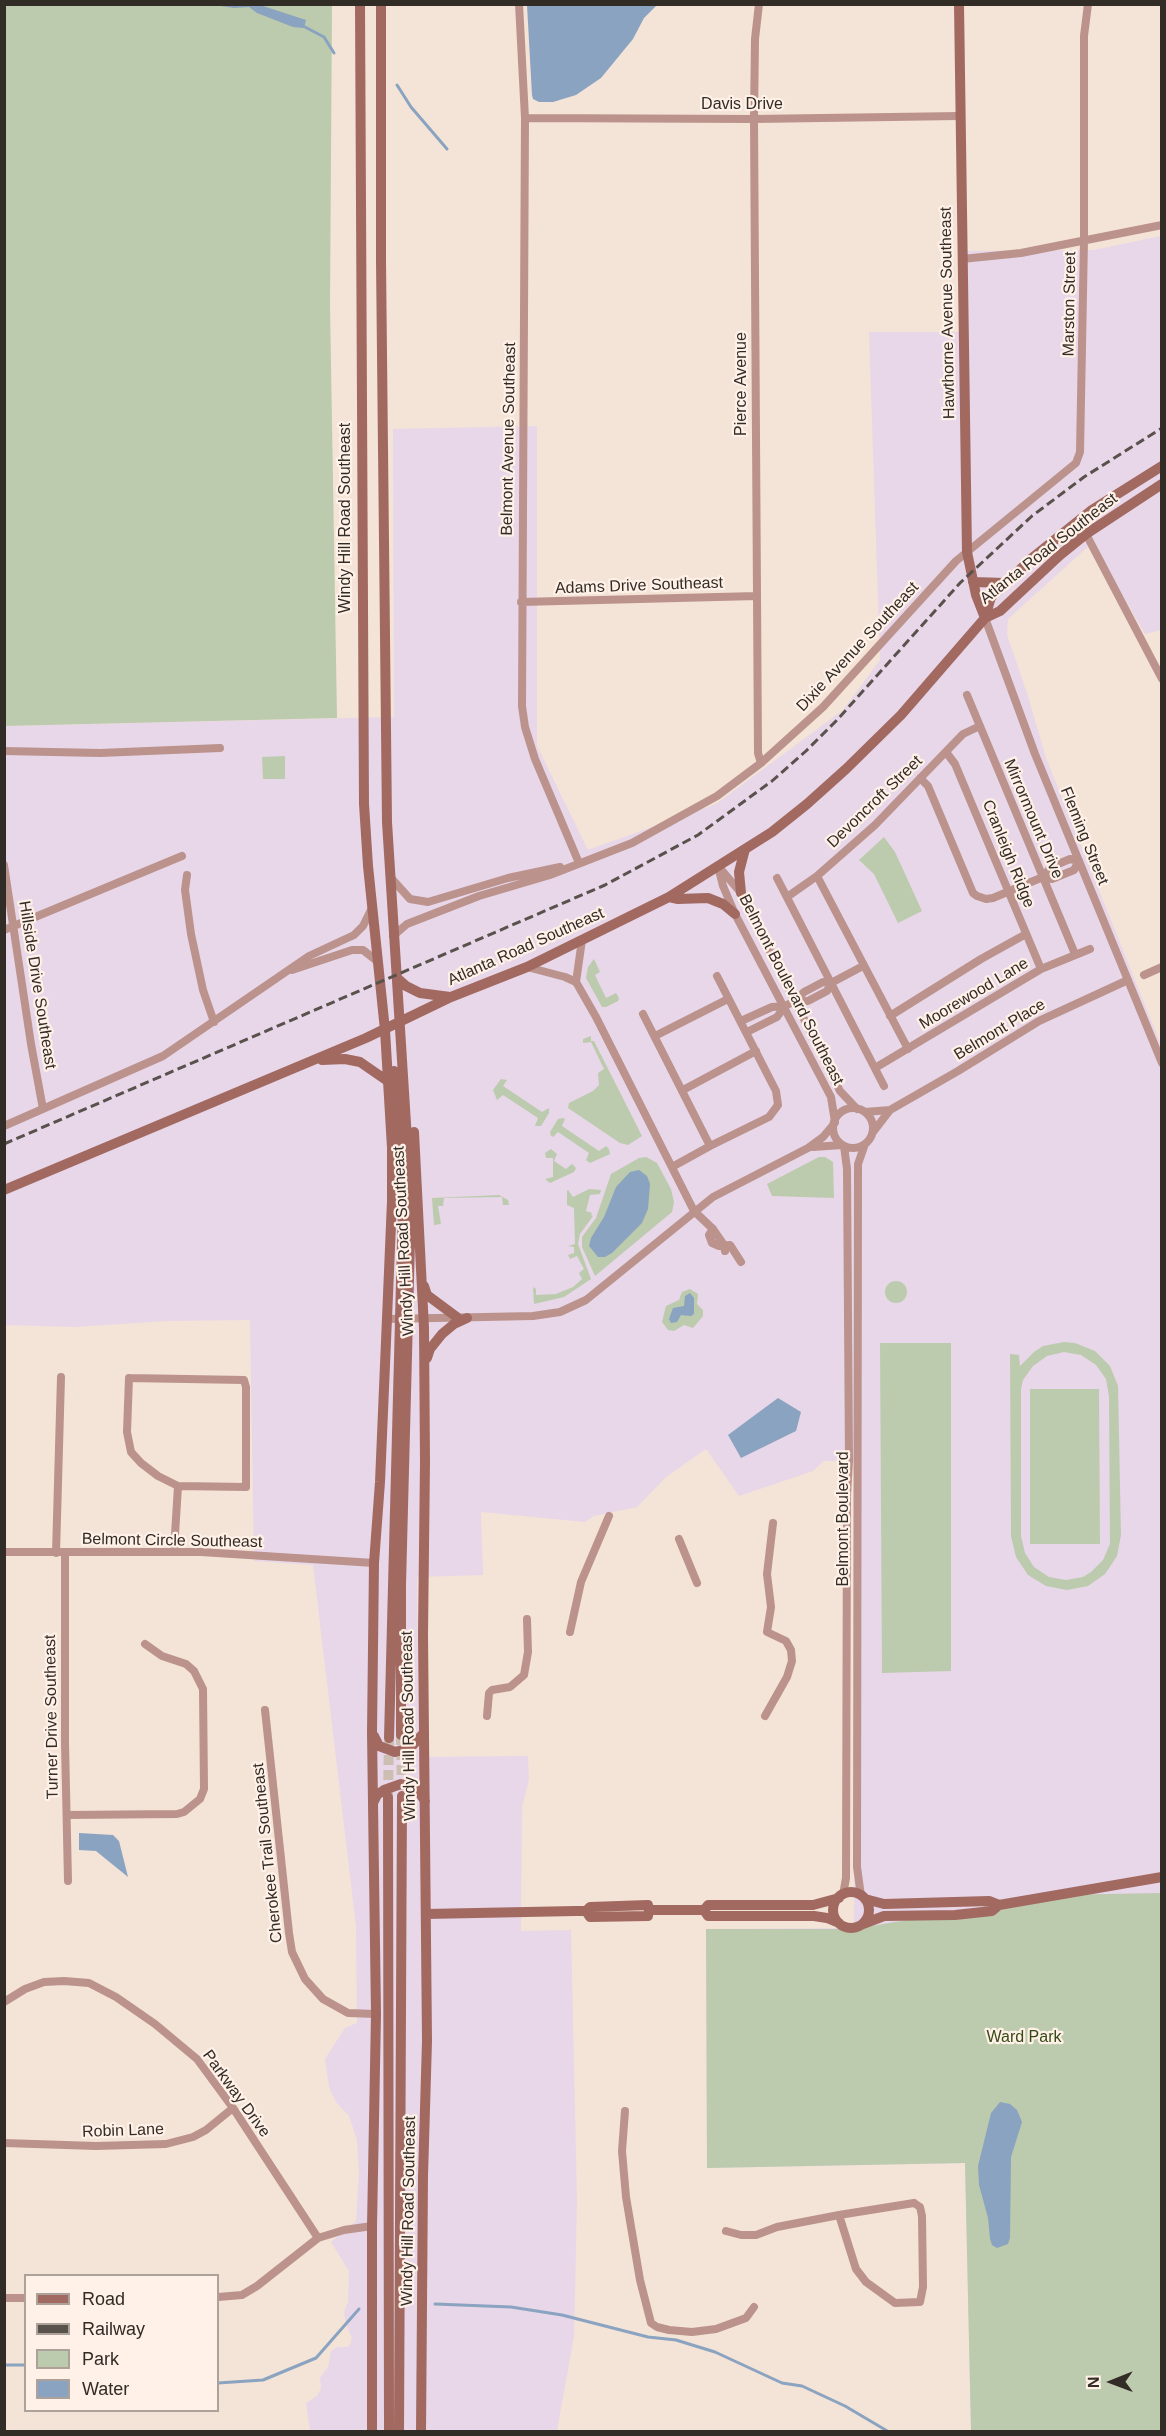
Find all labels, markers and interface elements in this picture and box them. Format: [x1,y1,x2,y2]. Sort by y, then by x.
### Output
street label: Davis Drive [701,95,783,115]
street label: Hawthorne Avenue Southeast [937,207,959,419]
street label: Marston Street [1059,251,1081,357]
street label: Pierce Avenue [732,332,752,436]
street label: Belmont Avenue Southeast [498,342,520,536]
street label: Windy Hill Road Southeast [336,423,356,613]
street label: Atlanta Road Southeast [976,489,1122,609]
street label: Adams Drive Southeast [555,573,723,599]
street label: Dixie Avenue Southeast [793,578,923,716]
street label: Devoncroft Street [824,752,926,852]
street label: Mirrormount Drive [999,756,1067,882]
street label: Fleming Street [1056,784,1112,888]
street label: Cranleigh Ridge [978,797,1038,911]
street label: Belmont Boulevard Southeast [734,891,848,1089]
street label: Hillside Drive Southeast [14,900,60,1070]
street label: Atlanta Road Southeast [445,904,607,990]
street label: Moorewood Lane [916,954,1032,1034]
street label: Belmont Place [951,995,1049,1065]
street label: Windy Hill Road Southeast [389,1145,419,1337]
street label: Belmont Boulevard [834,1451,854,1587]
street label: Belmont Circle Southeast [82,1530,262,1552]
street label: Windy Hill Road Southeast [398,1631,420,1821]
street label: Turner Drive Southeast [41,1634,63,1800]
street label: Cherokee Trail Southeast [249,1762,287,1944]
park label: Ward Park [987,2028,1061,2048]
street label: Parkway Drive [198,2047,274,2141]
street label: Windy Hill Road Southeast [398,2116,420,2306]
street label: Robin Lane [82,2120,164,2142]
legend [24,2274,219,2412]
text: Road [82,2289,125,2309]
text: Railway [82,2319,145,2339]
text: Park [82,2349,119,2369]
north arrow [1082,2352,1142,2412]
text: N [1085,2376,1102,2388]
text: Water [82,2379,129,2399]

